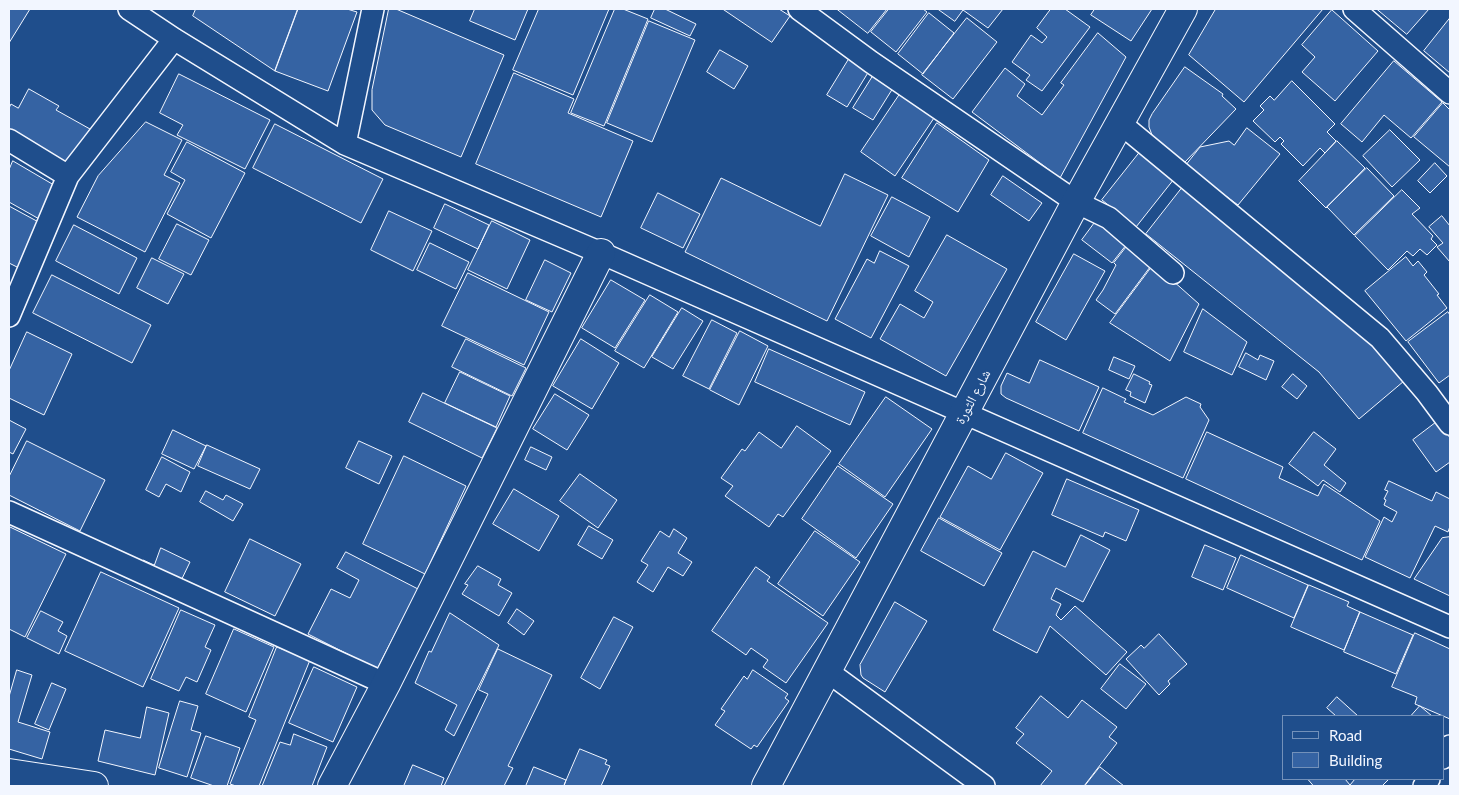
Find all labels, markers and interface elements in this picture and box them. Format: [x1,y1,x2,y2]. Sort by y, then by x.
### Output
street label: شارع الثورة [952,367,994,427]
legend [1282,715,1444,780]
text: Road [1329,726,1362,744]
text: Building [1329,751,1382,769]

